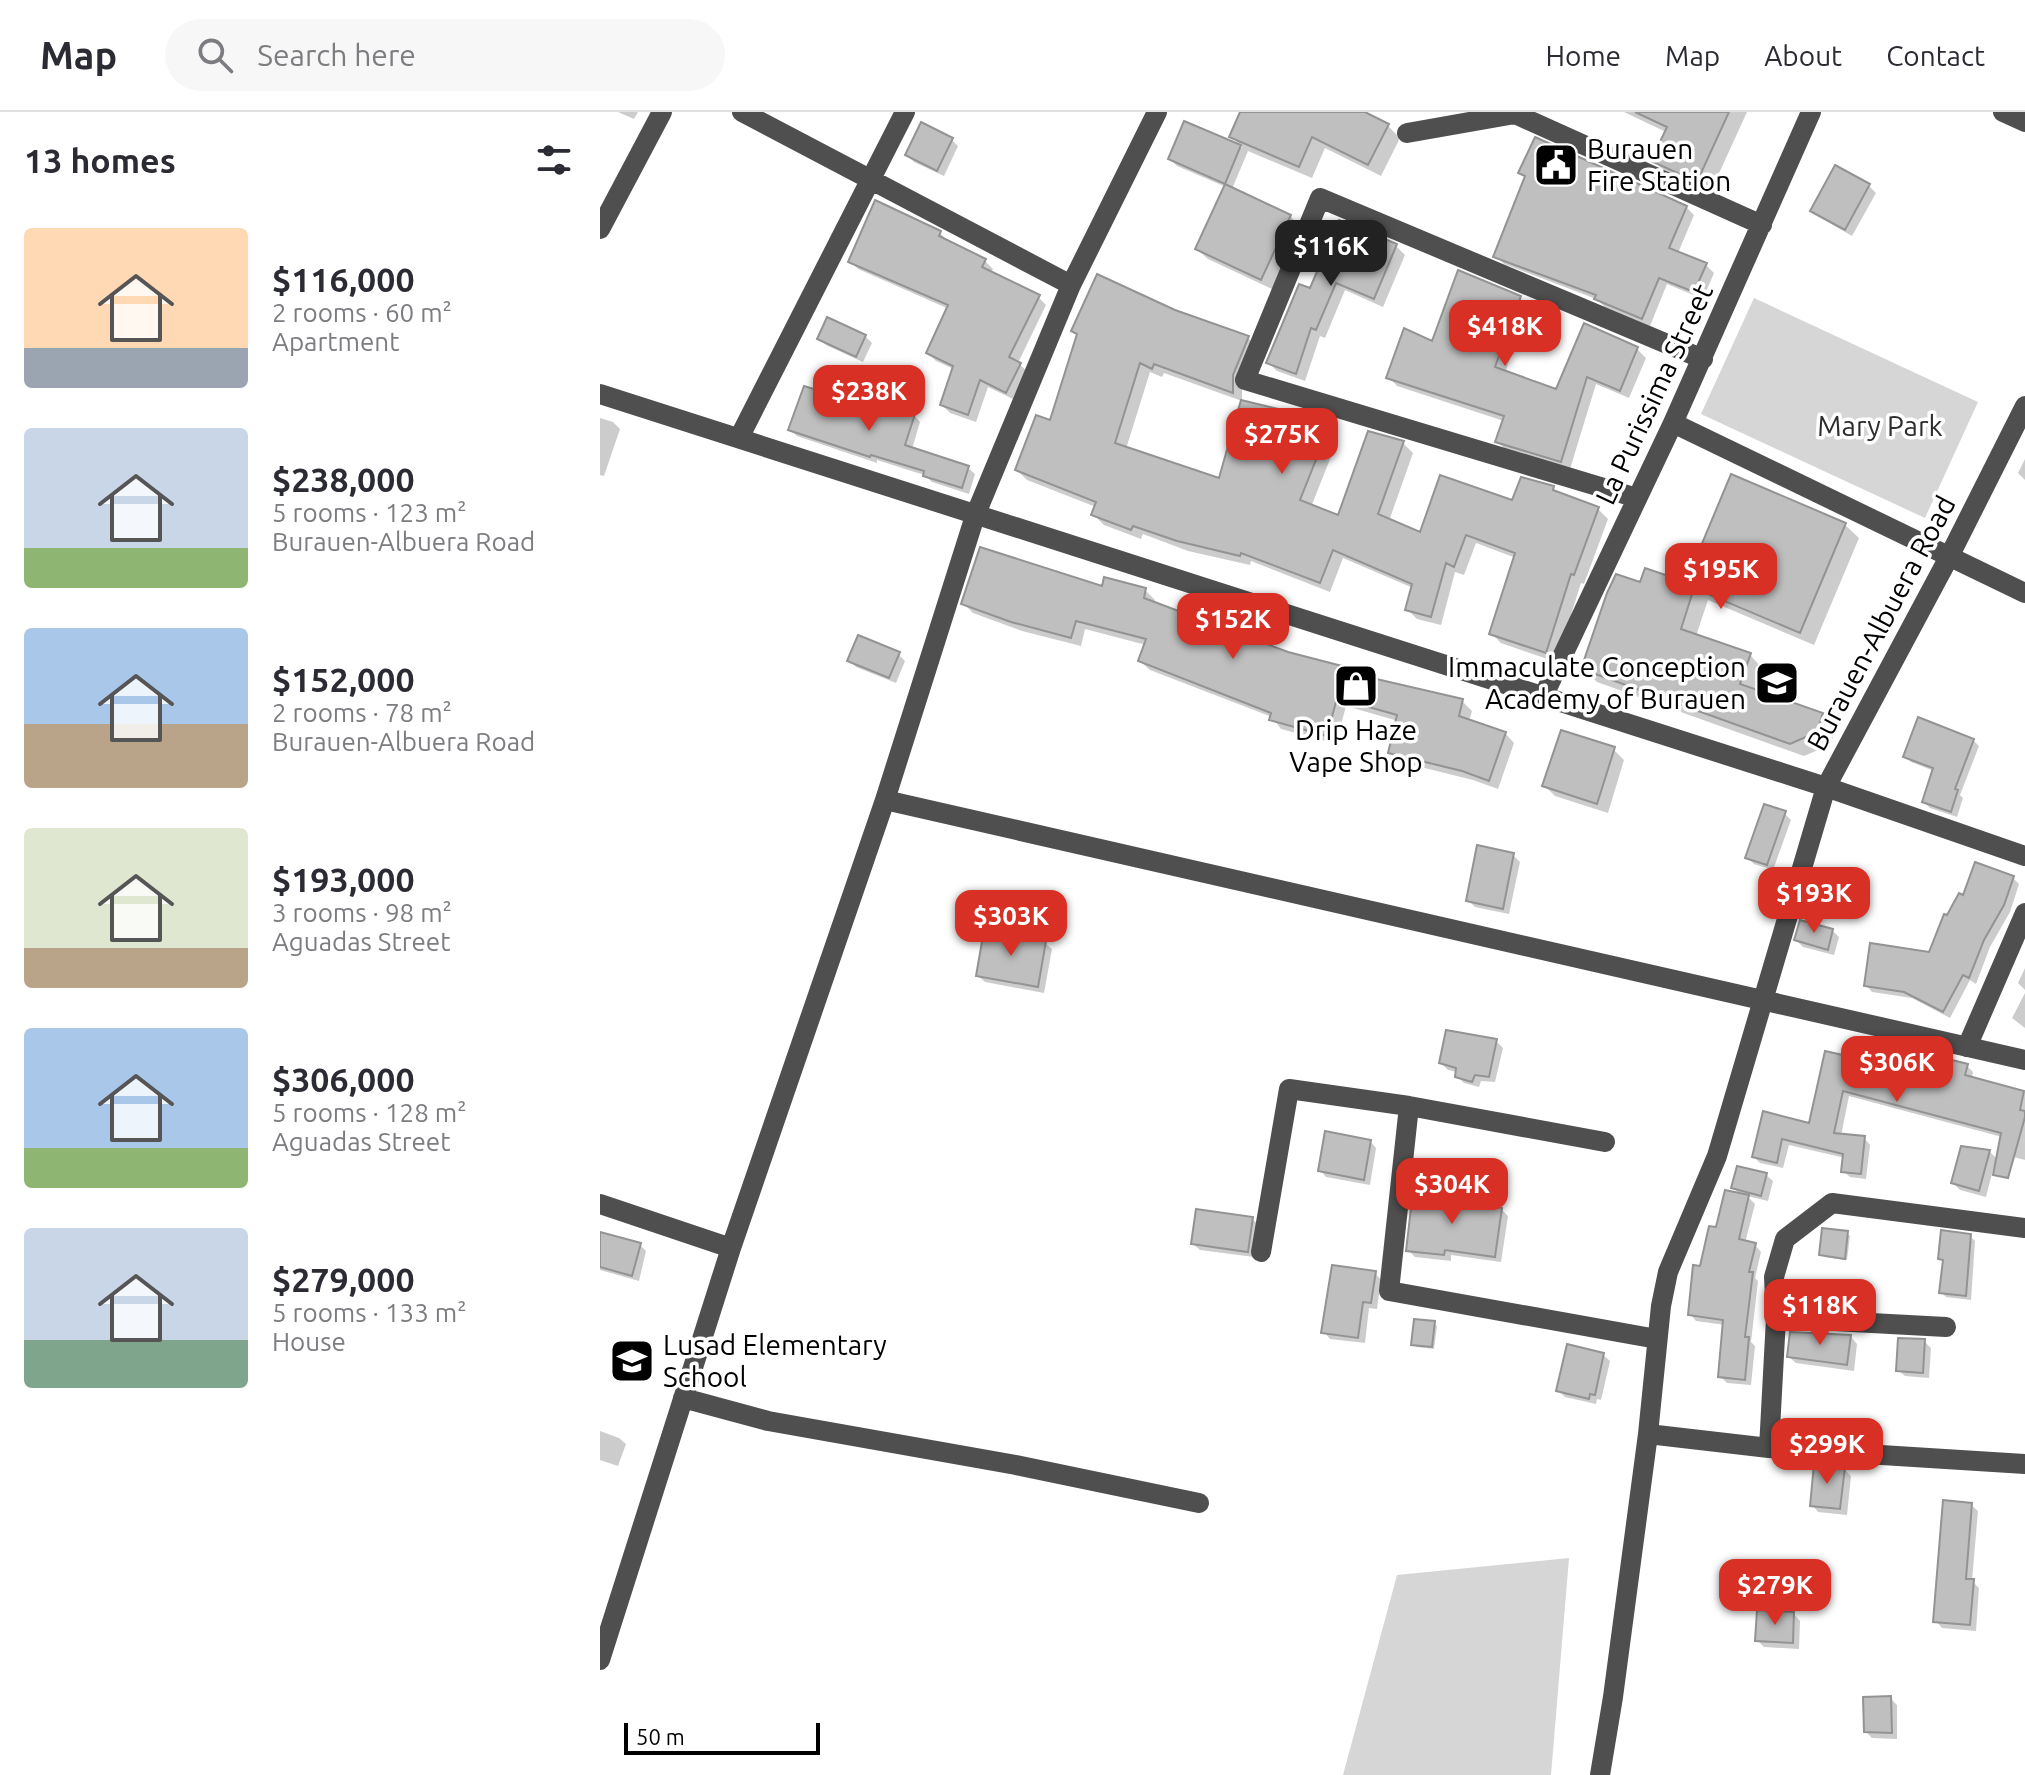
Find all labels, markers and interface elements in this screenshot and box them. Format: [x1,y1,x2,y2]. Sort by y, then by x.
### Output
search box [165,19,725,91]
icon: search [193,33,237,77]
text: Map [40,34,117,76]
text: Search here [257,38,416,72]
text: Home [1546,40,1621,71]
text: Map [1665,40,1720,71]
text: About [1764,40,1842,71]
text: Contact [1886,40,1985,71]
place label: Burauen Fire Station [1587,133,1731,196]
icon: filters [532,138,576,182]
text: 13 homes [24,141,176,179]
public building icon: Burauen Fire Station [1532,141,1580,189]
pin: $116K [1275,220,1387,288]
text: $116K [1293,231,1369,260]
icon: home [88,260,184,356]
text: $116,000 [272,260,415,298]
street label: La Purissima Street [1589,279,1718,509]
text: 2 rooms · 60 m² [272,298,452,327]
pin: $418K [1449,300,1561,368]
text: $418K [1467,311,1543,340]
text: Apartment [272,327,399,356]
pin: $238K [813,365,925,433]
text: $238K [831,376,907,405]
pin: $275K [1226,408,1338,476]
park label: Mary Park [1817,410,1943,441]
text: $275K [1244,419,1320,448]
icon: home [88,460,184,556]
text: $238,000 [272,460,415,498]
street label: Burauen-Albuera Road [1800,490,1961,755]
text: 5 rooms · 123 m² [272,498,467,527]
text: Burauen-Albuera Road [272,527,535,556]
pin: $195K [1665,543,1777,611]
text: $195K [1683,554,1759,583]
pin: $152K [1177,593,1289,661]
text: $152K [1195,604,1271,633]
place label: Immaculate Conception Academy of Burauen [1448,651,1746,714]
school or university icon: Immaculate Conception Academy of Burauen [1753,659,1801,707]
icon: home [88,660,184,756]
text: $152,000 [272,660,415,698]
shop icon: Drip Haze Vape Shop [1332,662,1380,710]
text: 2 rooms · 78 m² [272,698,452,727]
place label: Drip Haze Vape Shop [1289,714,1423,777]
text: Burauen-Albuera Road [272,727,535,756]
icon: home [88,860,184,956]
text: $193,000 [272,860,415,898]
pin: $193K [1758,867,1870,935]
text: $193K [1776,878,1852,907]
pin: $303K [955,890,1067,958]
text: 3 rooms · 98 m² [272,898,452,927]
text: $303K [973,901,1049,930]
text: Aguadas Street [272,927,450,956]
pin: $306K [1841,1036,1953,1104]
text: $306K [1859,1047,1935,1076]
icon: home [88,1060,184,1156]
text: $306,000 [272,1060,415,1098]
text: 5 rooms · 128 m² [272,1098,467,1127]
text: Aguadas Street [272,1127,450,1156]
pin: $304K [1396,1158,1508,1226]
text: $304K [1414,1169,1490,1198]
icon: home [88,1260,184,1356]
text: $279,000 [272,1260,415,1298]
pin: $118K [1764,1279,1876,1347]
text: $118K [1782,1290,1858,1319]
text: 5 rooms · 133 m² [272,1298,467,1327]
text: House [272,1327,346,1356]
place label: Lusad Elementary School [663,1329,887,1392]
school or university icon: Lusad Elementary School [608,1337,656,1385]
pin: $299K [1771,1418,1883,1486]
text: $299K [1789,1429,1865,1458]
pin: $279K [1719,1559,1831,1627]
text: $279K [1737,1570,1813,1599]
scale bar [624,1719,820,1755]
text: 50 m [636,1724,685,1749]

